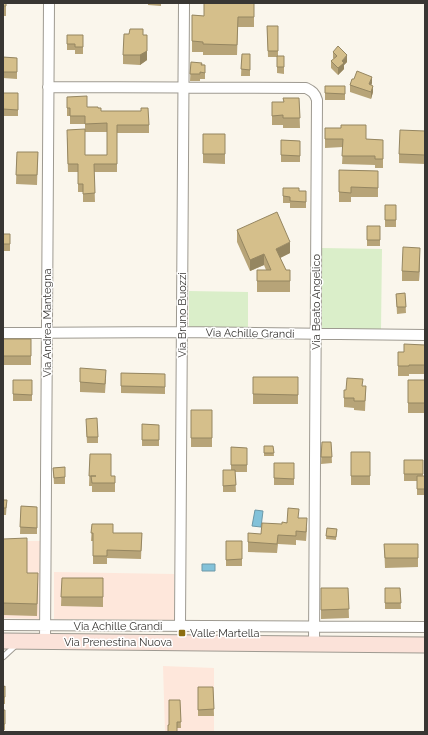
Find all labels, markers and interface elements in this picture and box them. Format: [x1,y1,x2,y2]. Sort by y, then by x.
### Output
street label: Via Beato Angelico [310,254,323,350]
street label: Via Andrea Mantegna [41,268,54,378]
street label: Via Bruno Buozzi [176,272,189,358]
street label: Via Achille Grandi [205,326,295,341]
street label: Via Achille Grandi [73,620,163,633]
place label: Valle Martella [190,627,260,640]
marker: Valle Martella [177,628,187,638]
street label: Via Prenestina Nuova [64,636,172,649]

